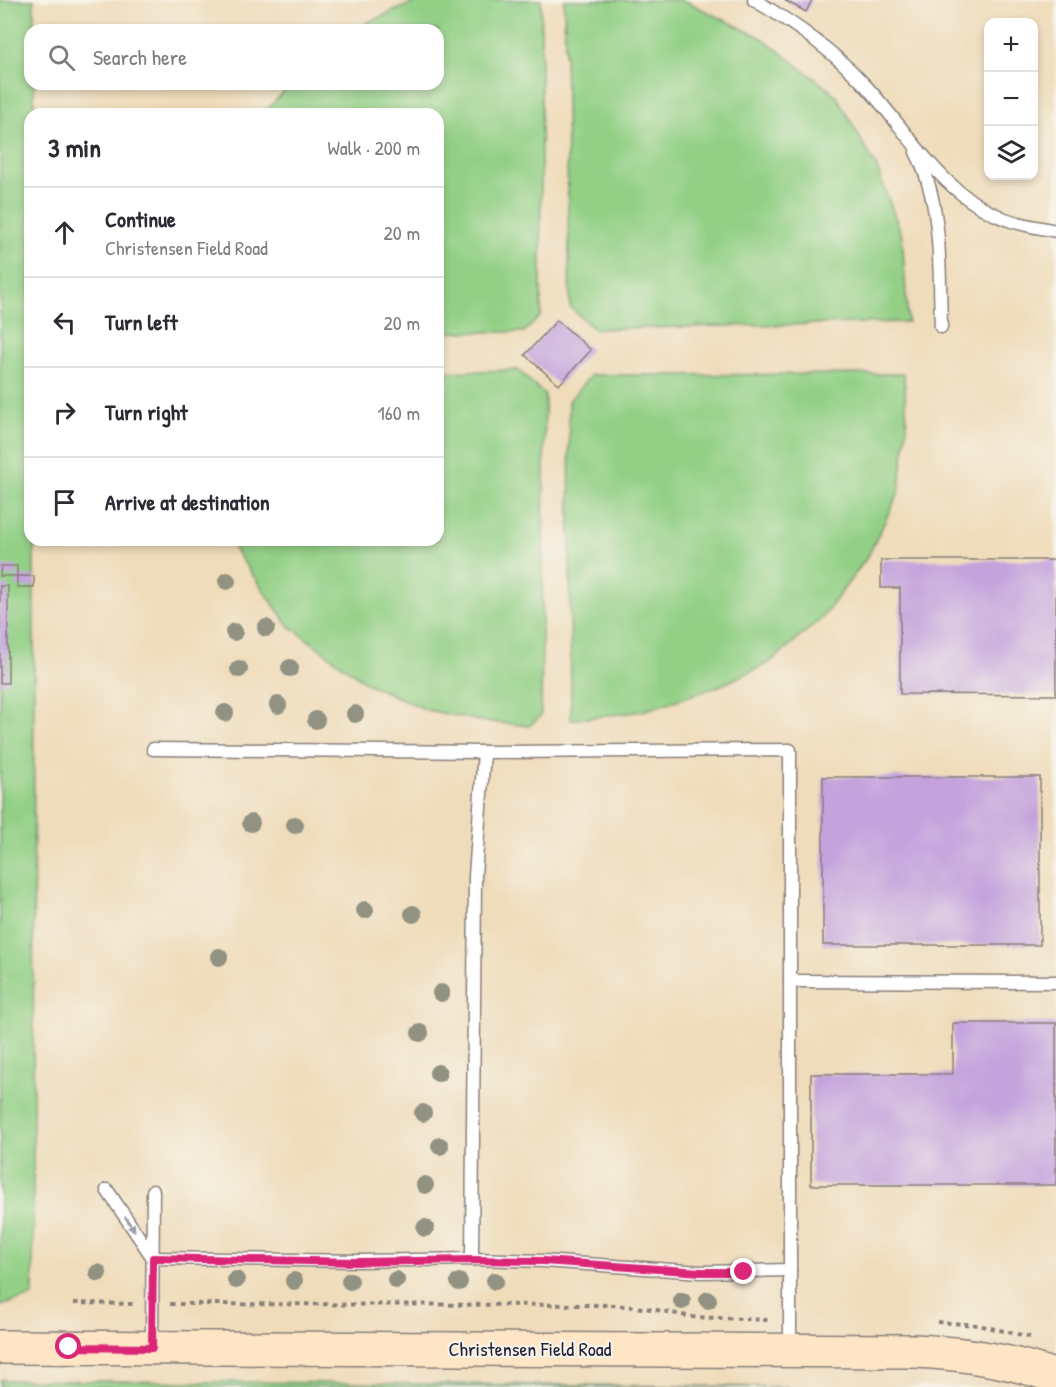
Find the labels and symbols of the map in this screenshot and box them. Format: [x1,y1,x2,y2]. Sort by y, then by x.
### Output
one-way arrow [124,1216,136,1232]
route end [730,1258,756,1284]
route start [55,1333,81,1359]
street label: Christensen Field Road [449,1335,612,1362]

